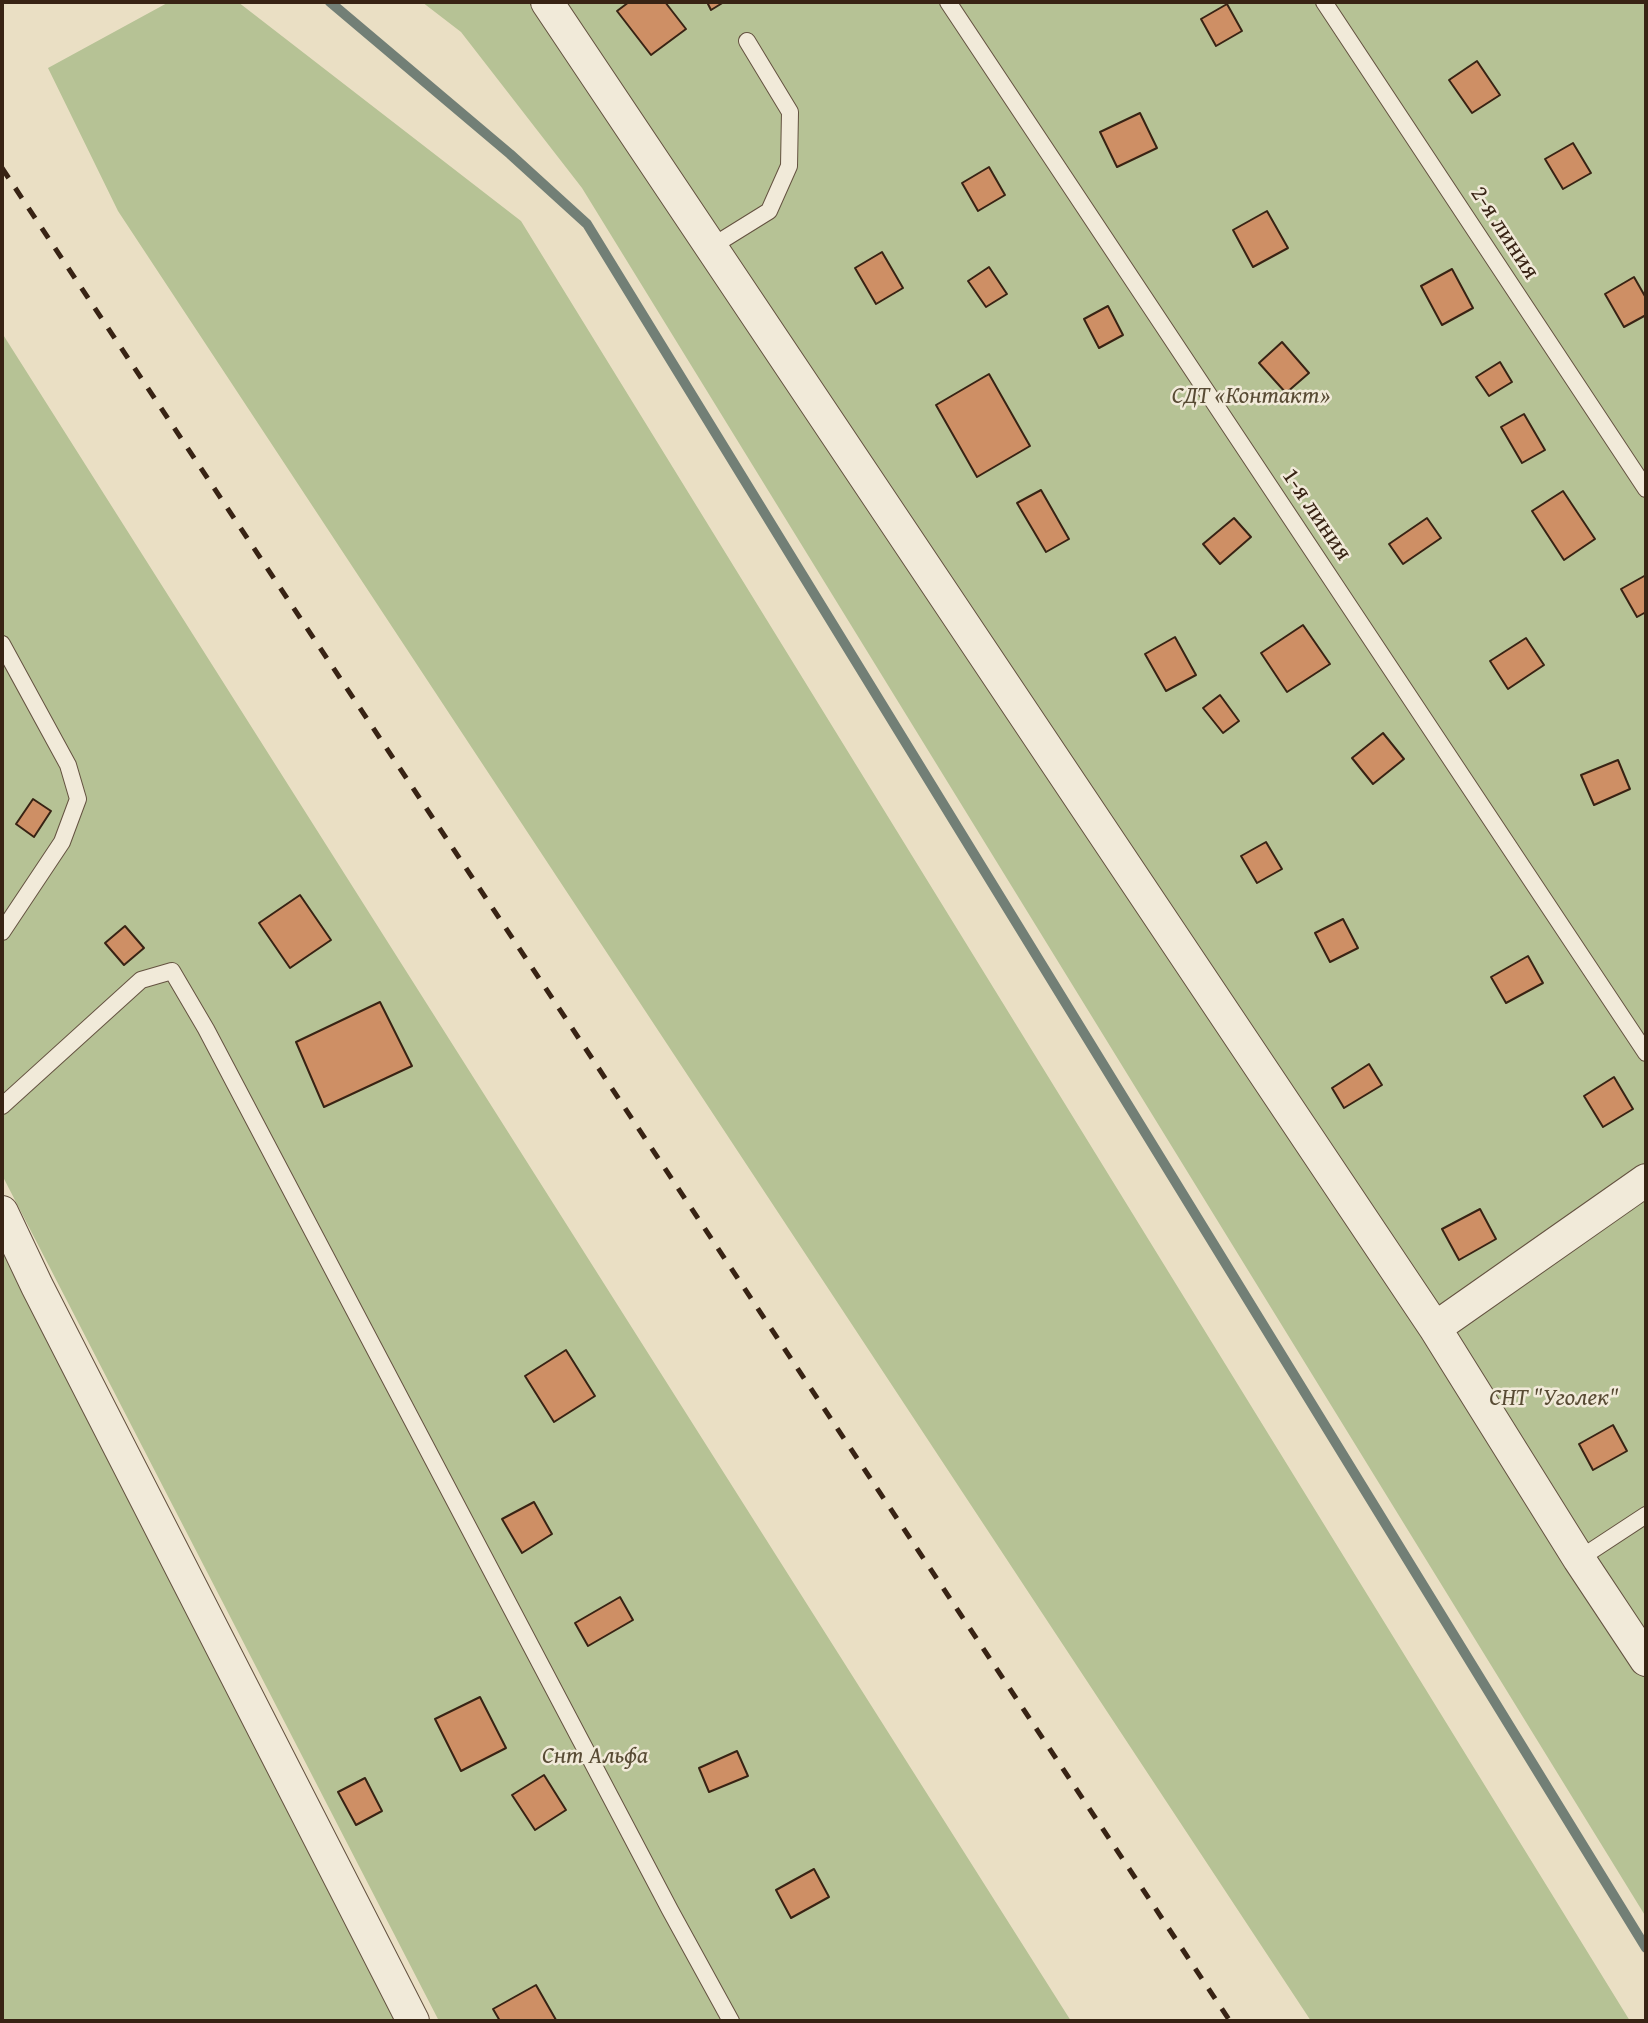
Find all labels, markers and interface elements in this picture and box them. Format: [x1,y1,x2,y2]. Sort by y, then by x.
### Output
street label: 2-я линия [1463,181,1545,285]
park label: СДТ «Контакт» [1172,383,1330,411]
street label: 1-я линия [1275,463,1357,567]
park label: СНТ "Уголек" [1489,1385,1619,1413]
park label: Снт Альфа [542,1743,648,1771]

